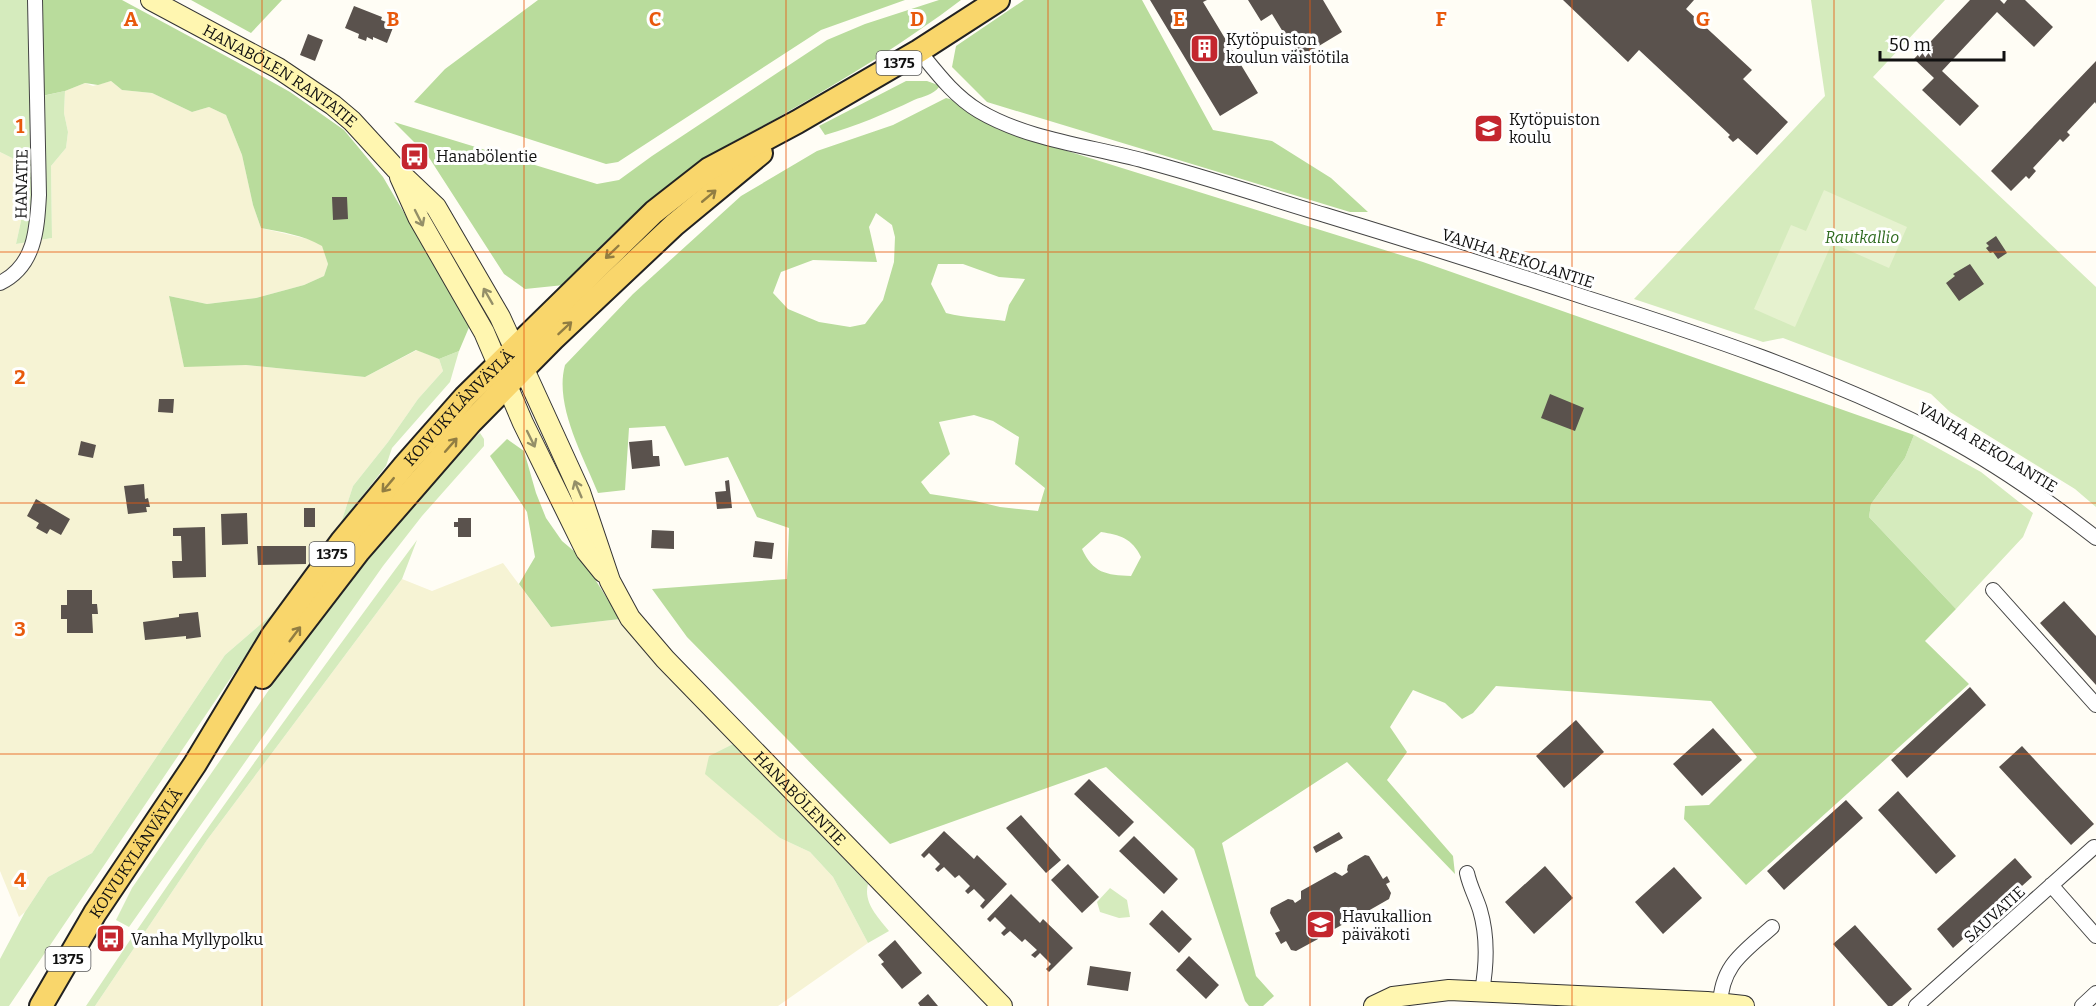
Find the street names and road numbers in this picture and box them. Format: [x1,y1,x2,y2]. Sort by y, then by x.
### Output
street label: HANABÖLEN RANTATIE [200,21,361,131]
road number: 1375 [876,51,922,75]
street label: HANATIE [11,149,32,219]
street label: VANHA REKOLANTIE [1439,225,1596,292]
street label: KOIVUKYLÄNVÄYLÄ [400,345,519,470]
street label: VANHA REKOLANTIE [1915,398,2061,497]
road number: 1375 [310,542,354,566]
street label: HANABÖLENTIE [750,747,850,850]
street label: KOIVUKYLÄNVÄYLÄ [85,784,187,922]
street label: SAUVATIE [1960,882,2029,947]
road number: 1375 [46,947,90,971]

